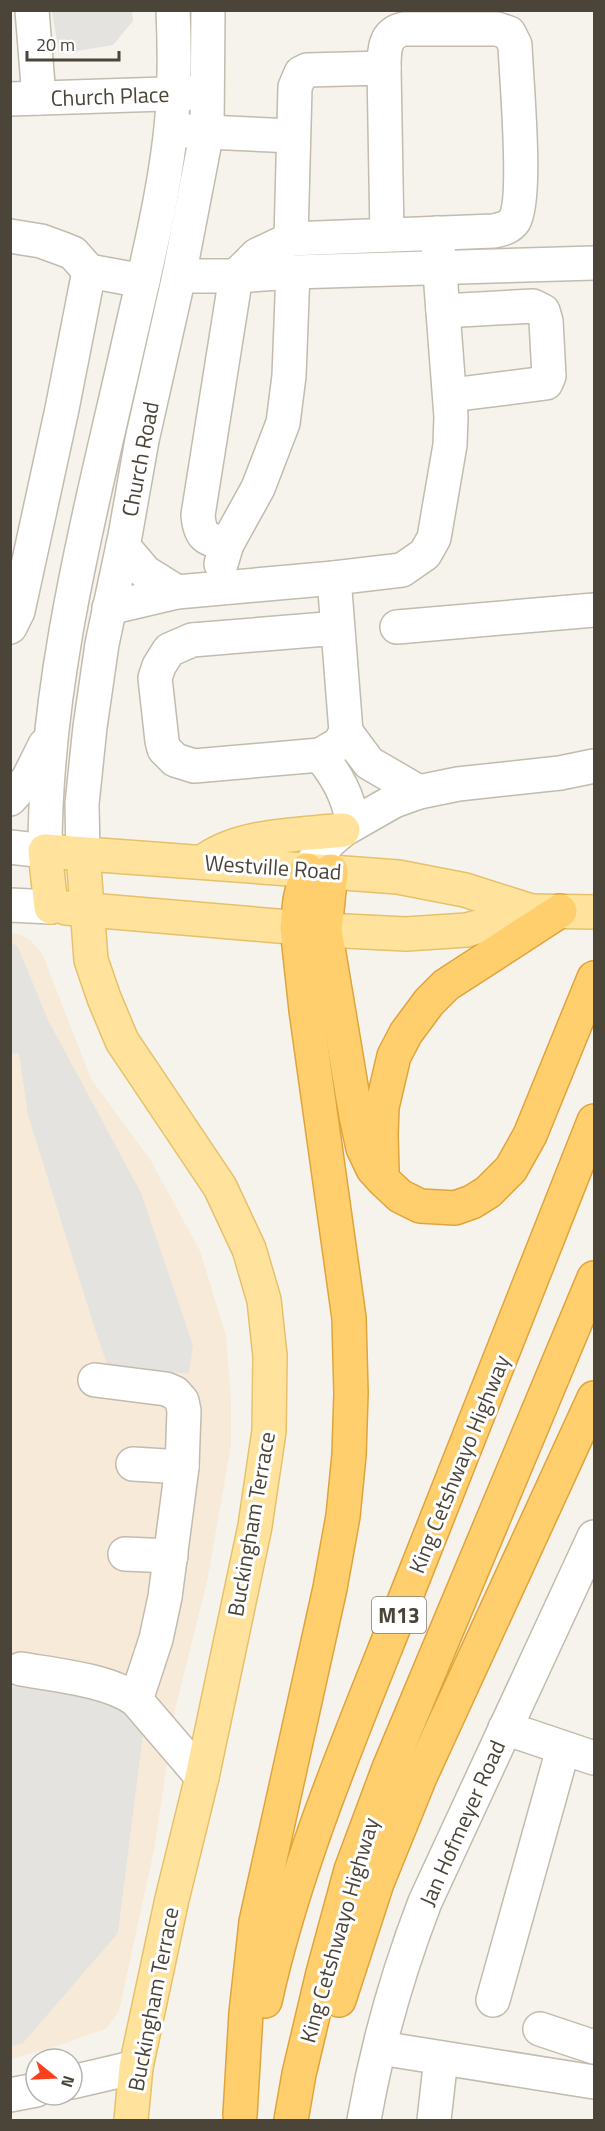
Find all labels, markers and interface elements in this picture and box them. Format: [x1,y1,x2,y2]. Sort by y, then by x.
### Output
scale bar [27,24,118,62]
text: 20 m [36,31,75,58]
street label: Church Place [50,77,170,115]
street label: Church Road [112,398,168,520]
street label: Westville Road [203,845,343,889]
street label: King Cetshwayo Highway [400,1349,519,1578]
street label: Buckingham Terrace [218,1429,284,1619]
road number: M13 [372,1597,426,1633]
street label: Jan Hofmeyer Road [410,1735,514,1911]
street label: King Cetshwayo Highway [291,1813,388,2047]
street label: Buckingham Terrace [118,1904,188,2094]
north arrow [24,2047,84,2107]
text: N [55,2073,81,2091]

